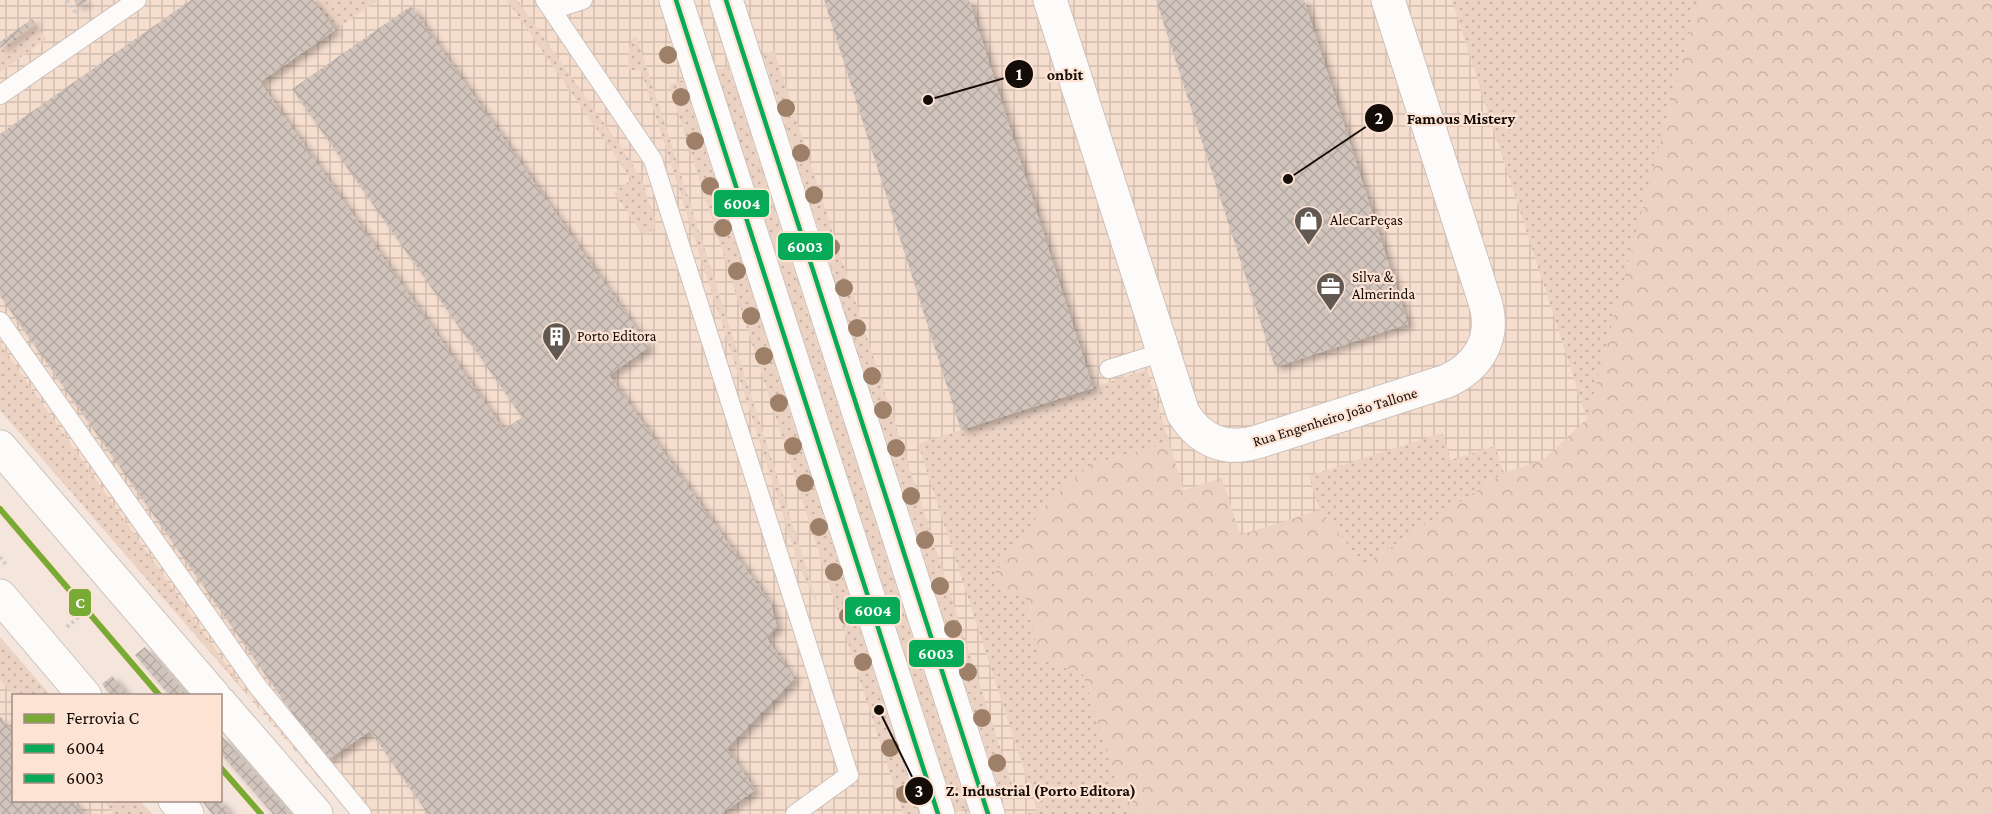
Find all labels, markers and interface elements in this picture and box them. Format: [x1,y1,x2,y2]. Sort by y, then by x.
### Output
callout: onbit [1004,57,1095,91]
text: 1 [1016,64,1023,84]
text: onbit [1047,66,1084,83]
callout: Famous Mistery [1364,101,1527,135]
text: 2 [1374,108,1384,128]
text: Famous Mistery [1407,110,1516,127]
line badge: 6004 [713,189,770,218]
text: 6004 [724,195,761,212]
shop icon: AleCarPeças [1293,204,1325,246]
place label: AleCarPeças [1330,212,1403,229]
line badge: 6003 [777,232,834,261]
text: 6003 [787,238,823,255]
place label: Silva & Almerinda [1352,269,1415,302]
office icon: Silva & Almerinda [1315,270,1347,312]
building icon: Porto Editora [540,320,572,362]
place label: Porto Editora [577,328,656,344]
street label: Rua Engenheiro João Tallone [1251,384,1420,451]
line badge: C [68,588,92,617]
text: C [75,594,85,611]
line badge: 6004 [844,596,901,625]
text: 6004 [855,602,892,619]
line badge: 6003 [908,639,965,668]
text: 6003 [918,645,954,662]
legend [12,694,222,802]
text: Ferrovia C [66,708,139,728]
text: 6004 [66,738,105,758]
text: 6003 [66,768,104,788]
callout: Z. Industrial (Porto Editora) [904,774,1149,808]
text: 3 [915,781,923,801]
text: Z. Industrial (Porto Editora) [946,782,1136,800]

